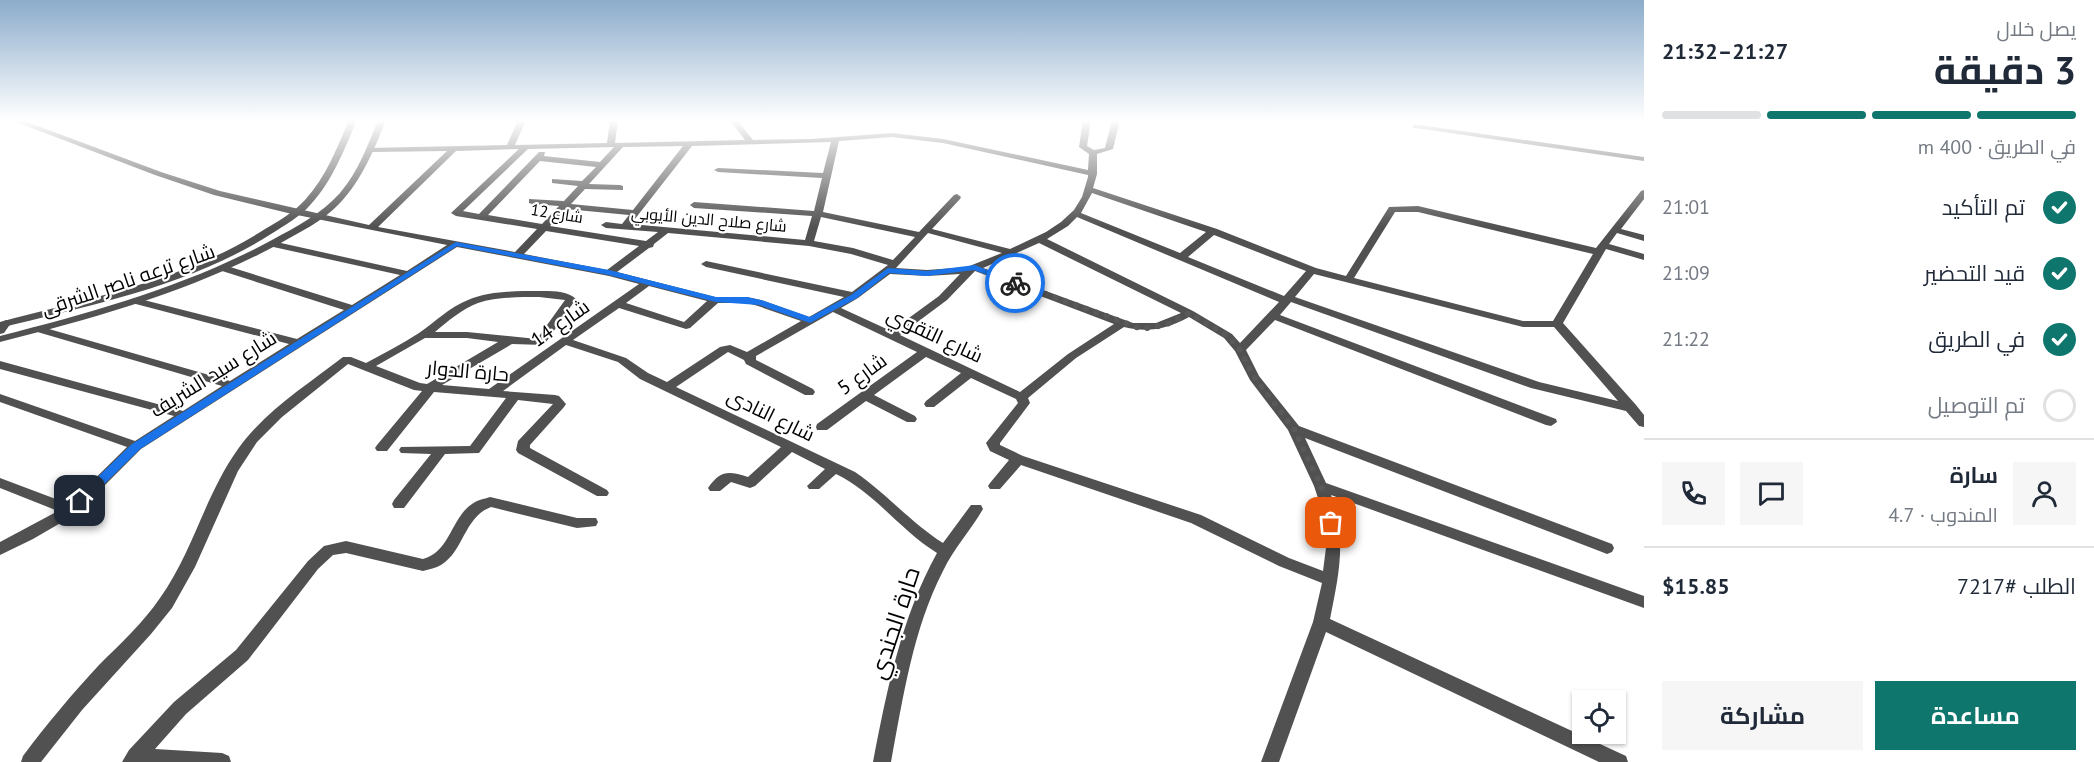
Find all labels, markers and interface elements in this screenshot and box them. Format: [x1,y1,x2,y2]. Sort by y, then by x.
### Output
text: يصل خلال [1996,16,2076,42]
text: 21:27–21:32 [1662,37,1788,65]
text: 3 دقيقة [1934,44,2076,95]
text: في الطريق · 400 m [1918,134,2076,160]
icon: check [2043,191,2076,224]
text: تم التأكيد [1942,193,2025,221]
text: 21:01 [1662,194,1710,220]
street label: شارع 12 [529,199,585,229]
street label: شارع صلاح الدين الأيوبي [630,202,788,240]
street label: شارع ترعه ناصر الشرقى [38,238,219,323]
courier [985,253,1045,313]
icon: check [2043,257,2076,290]
text: قيد التحضير [1924,259,2025,287]
text: 21:09 [1662,260,1710,286]
icon: bike [999,267,1032,300]
street label: شارع 14 [526,293,595,353]
street label: شارع التقوي [882,301,987,371]
icon: check [2043,323,2076,356]
street label: شارع سيد الشريف [145,325,282,424]
text: في الطريق [1928,325,2025,353]
text: 21:22 [1662,326,1710,352]
street label: شارع 5 [832,347,892,401]
street label: حارة الدوار [425,354,510,388]
street label: شارع النادى [722,383,819,448]
text: تم التوصيل [1928,391,2025,419]
text: سارة [1950,461,1998,489]
button: phone [1662,462,1725,525]
button: chat [1740,462,1803,525]
button: person [2013,462,2076,525]
pin [54,475,105,526]
icon: home [63,484,96,517]
pin [1305,497,1356,548]
text: المندوب · 4.7 [1888,502,1998,528]
icon: bag [1314,506,1347,539]
street label: حارة الجندي [861,563,930,684]
text: $15.85 [1662,572,1730,600]
text: الطلب #7217 [1957,572,2076,600]
button: مشاركة [1662,681,1863,750]
button: مساعدة [1875,681,2076,750]
map controls [1572,690,1626,744]
button: locate [1572,690,1626,744]

